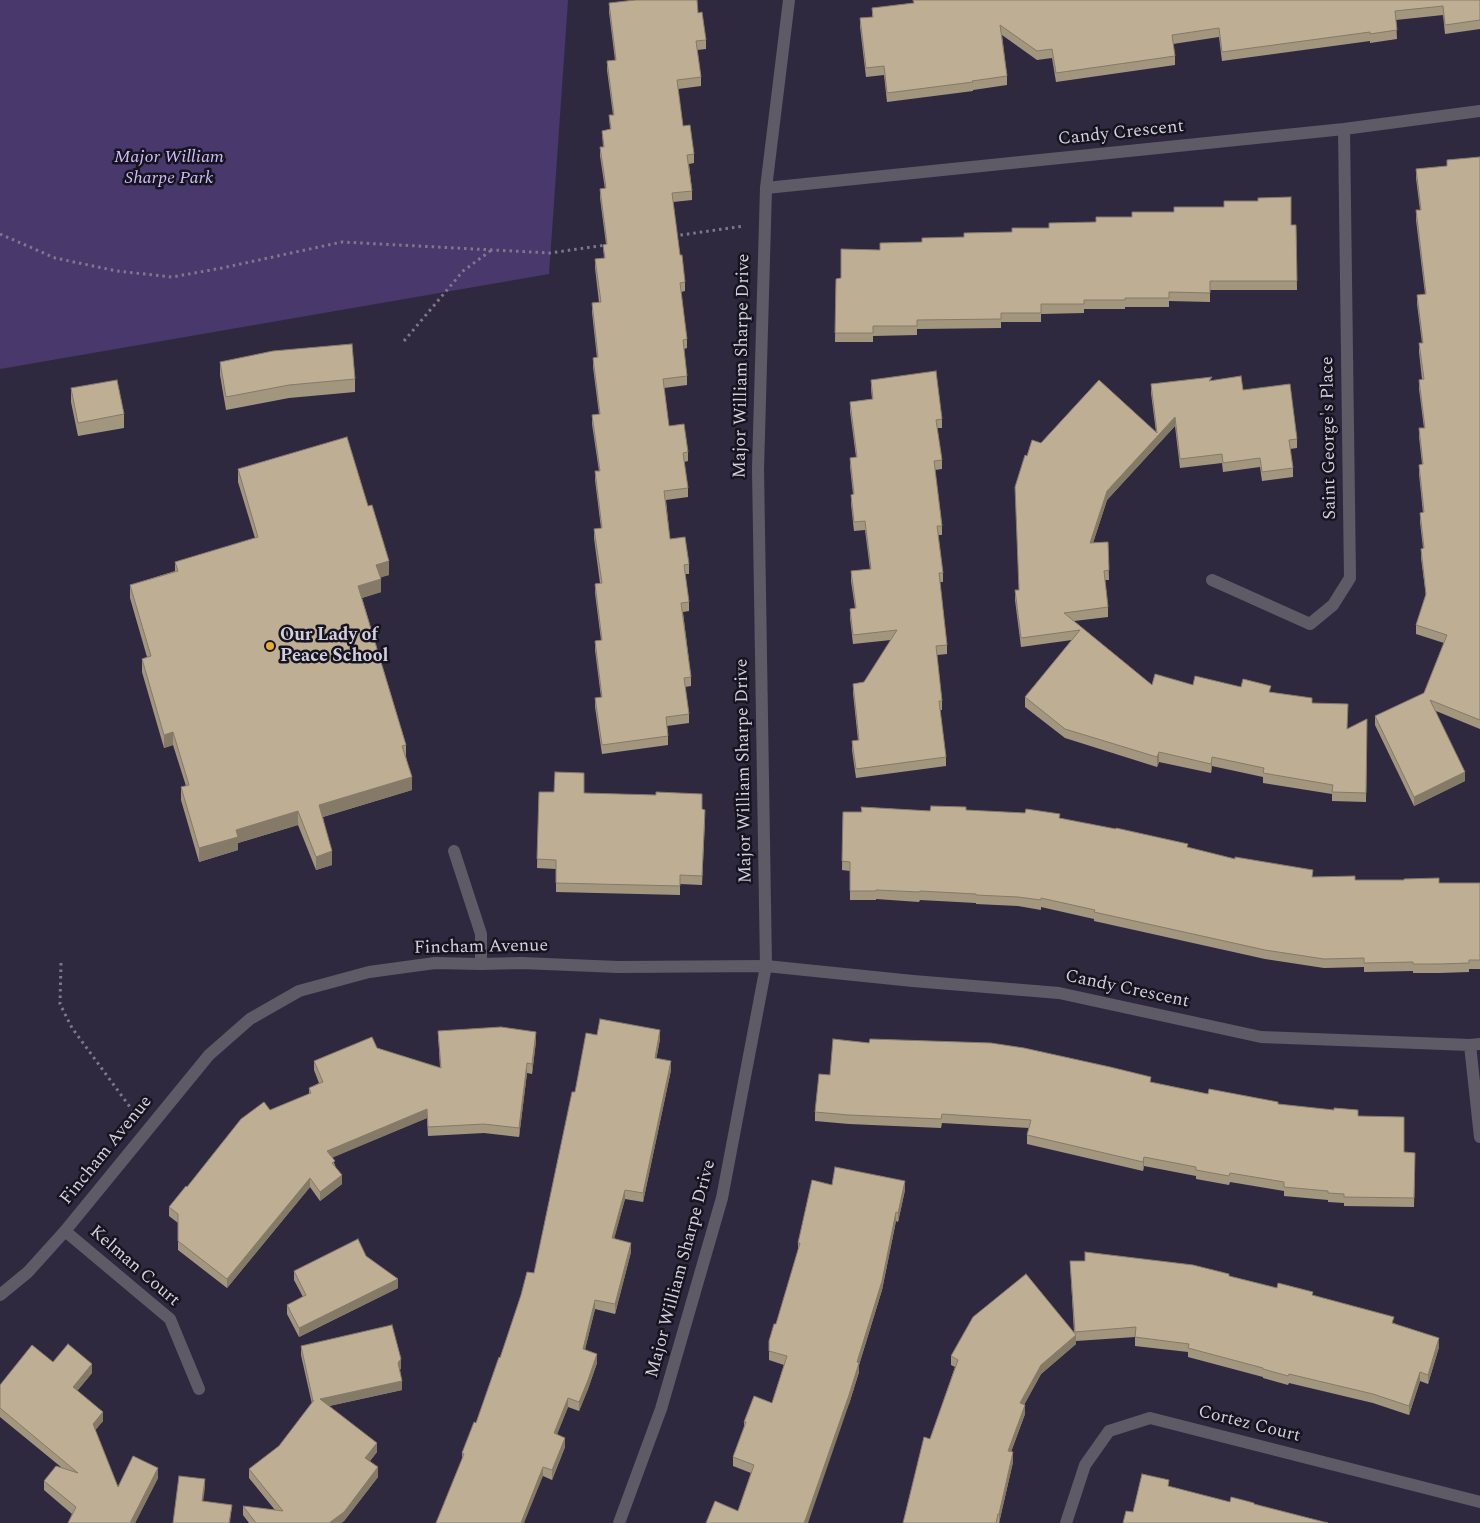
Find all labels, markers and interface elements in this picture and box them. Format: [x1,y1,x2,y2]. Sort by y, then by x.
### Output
street label: Candy Crescent [1057,117,1185,151]
park label: Major William Sharpe Park [114,147,224,190]
street label: Major William Sharpe Drive [730,253,756,479]
street label: Saint George's Place [1318,356,1342,520]
place label: Our Lady of Peace School [280,625,388,668]
marker: Our Lady of Peace School [264,640,276,652]
street label: Major William Sharpe Drive [732,658,758,884]
street label: Fincham Avenue [414,936,548,960]
street label: Candy Crescent [1063,966,1191,1014]
street label: Fincham Avenue [56,1092,158,1210]
street label: Major William Sharpe Drive [642,1158,722,1380]
street label: Kelman Court [85,1222,183,1312]
street label: Cortez Court [1196,1402,1302,1448]

